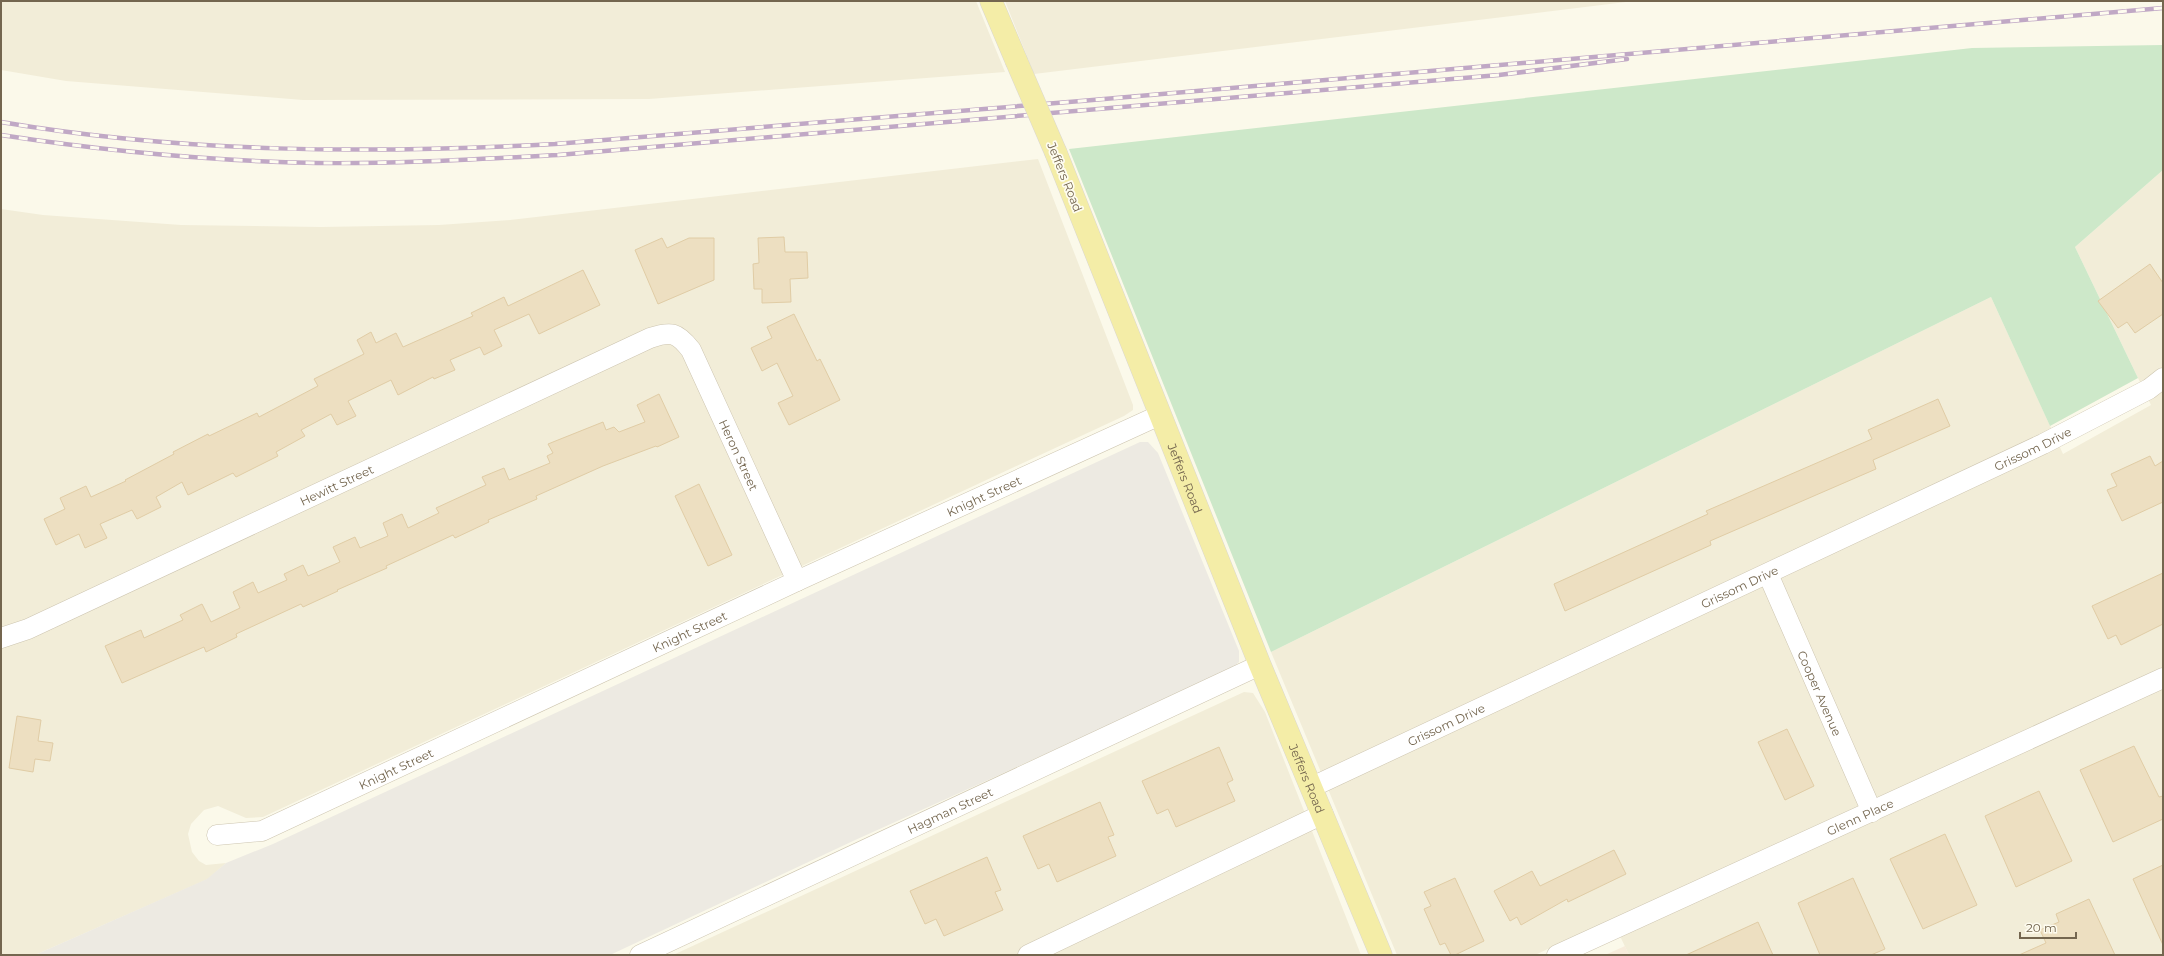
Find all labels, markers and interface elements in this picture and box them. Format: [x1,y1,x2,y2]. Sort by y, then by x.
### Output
street label: Jeffers Road [1044,139,1086,214]
street label: Heron Street [716,417,762,493]
street label: Grissom Drive [1991,423,2073,473]
street label: Jeffers Road [1165,440,1206,515]
street label: Hewitt Street [297,461,376,508]
street label: Knight Street [944,472,1024,519]
street label: Grissom Drive [1698,562,1780,611]
street label: Knight Street [650,607,729,655]
street label: Cooper Avenue [1795,648,1845,738]
street label: Grissom Drive [1405,700,1487,749]
street label: Jeffers Road [1286,741,1328,815]
street label: Knight Street [356,745,436,792]
street label: Hagman Street [905,784,995,836]
street label: Glenn Place [1824,795,1896,838]
scale bar [2020,914,2076,940]
text: 20 m [2026,920,2057,935]

